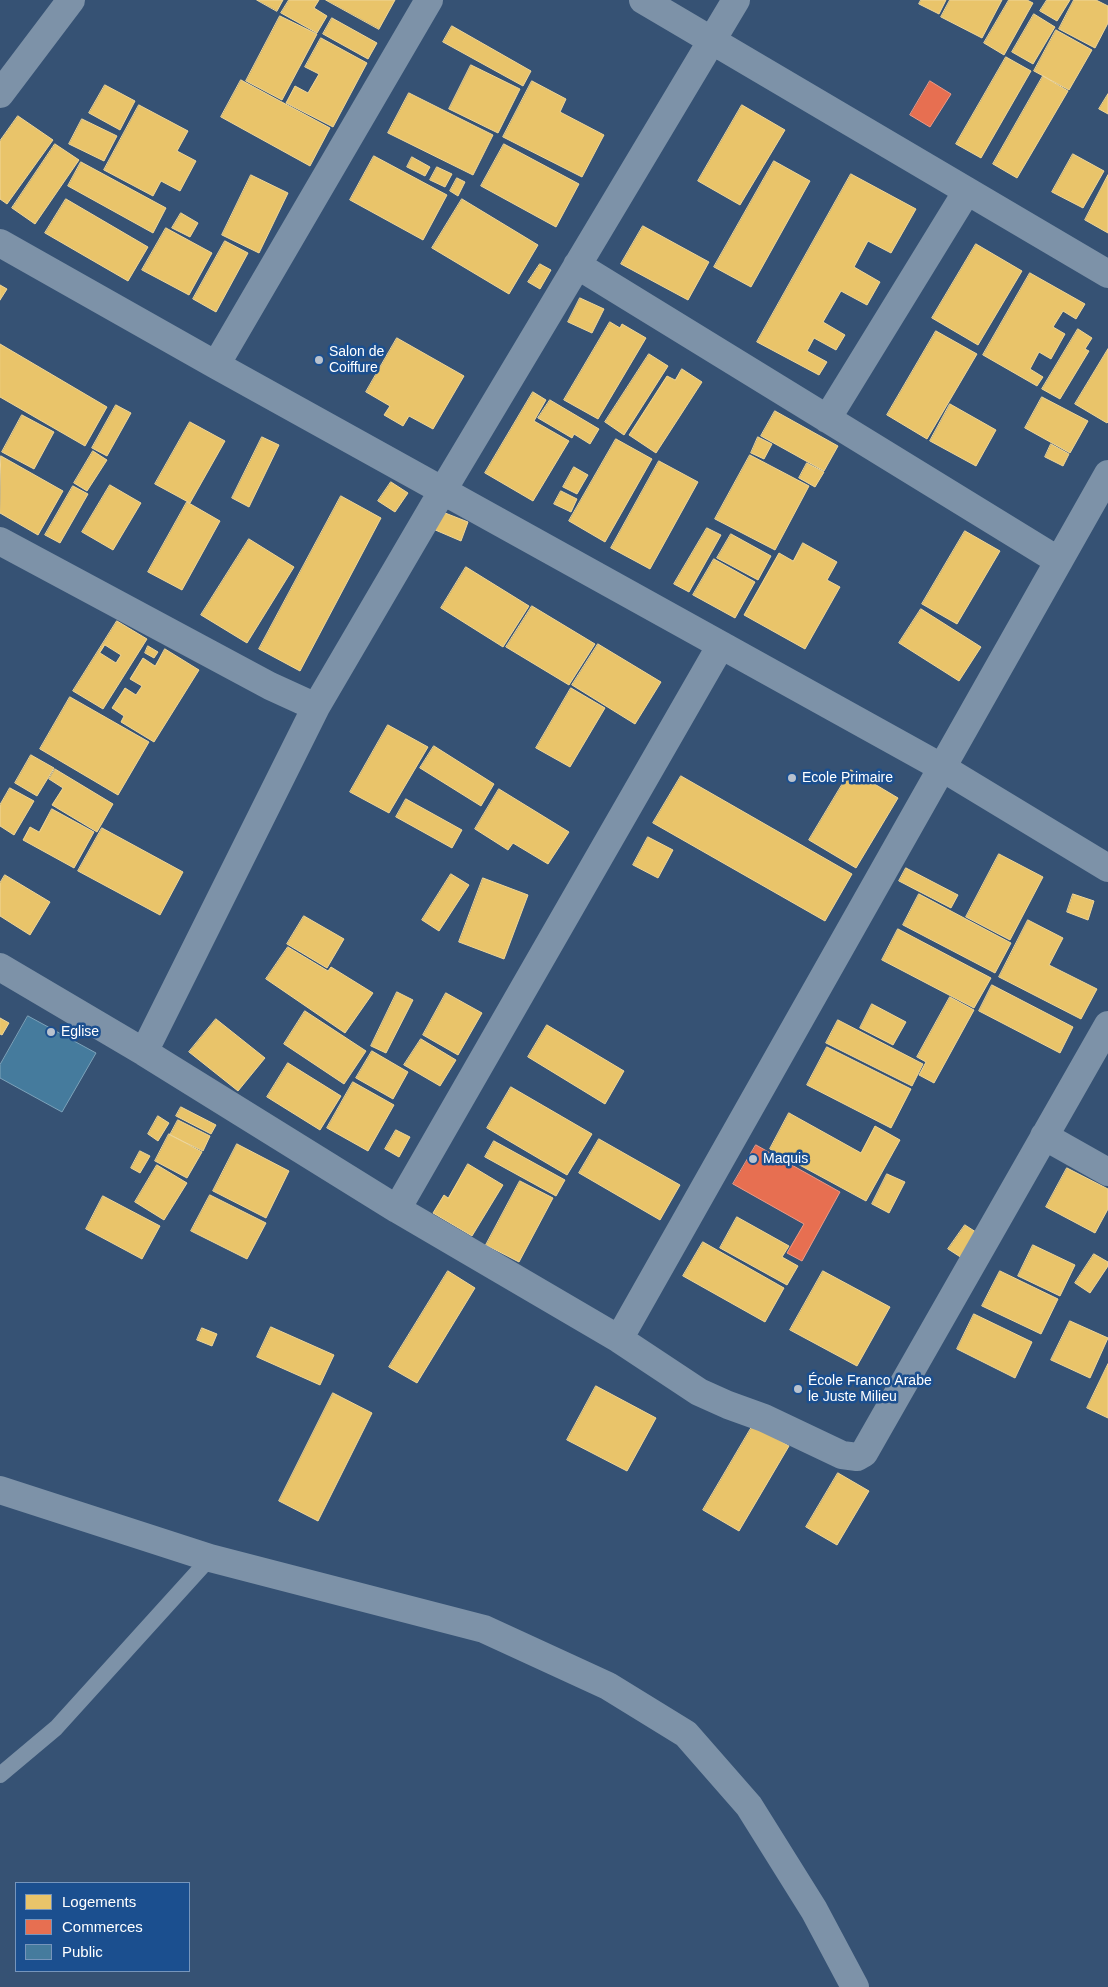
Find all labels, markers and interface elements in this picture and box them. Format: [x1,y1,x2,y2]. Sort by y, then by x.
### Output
place label: Salon de Coiffure [329,344,384,377]
marker: Salon de Coiffure [313,354,325,366]
place label: Ecole Primaire [802,770,893,786]
marker: Ecole Primaire [786,772,798,784]
place label: Eglise [61,1024,99,1040]
marker: Eglise [45,1026,57,1038]
place label: Maquis [763,1151,808,1167]
marker: Maquis [747,1153,759,1165]
place label: École Franco Arabe le Juste Milieu [808,1373,932,1405]
marker: École Franco Arabe le Juste Milieu [792,1383,804,1395]
legend [15,1882,190,1972]
text: Logements [62,1893,136,1910]
text: Commerces [62,1918,143,1935]
text: Public [62,1943,103,1960]

